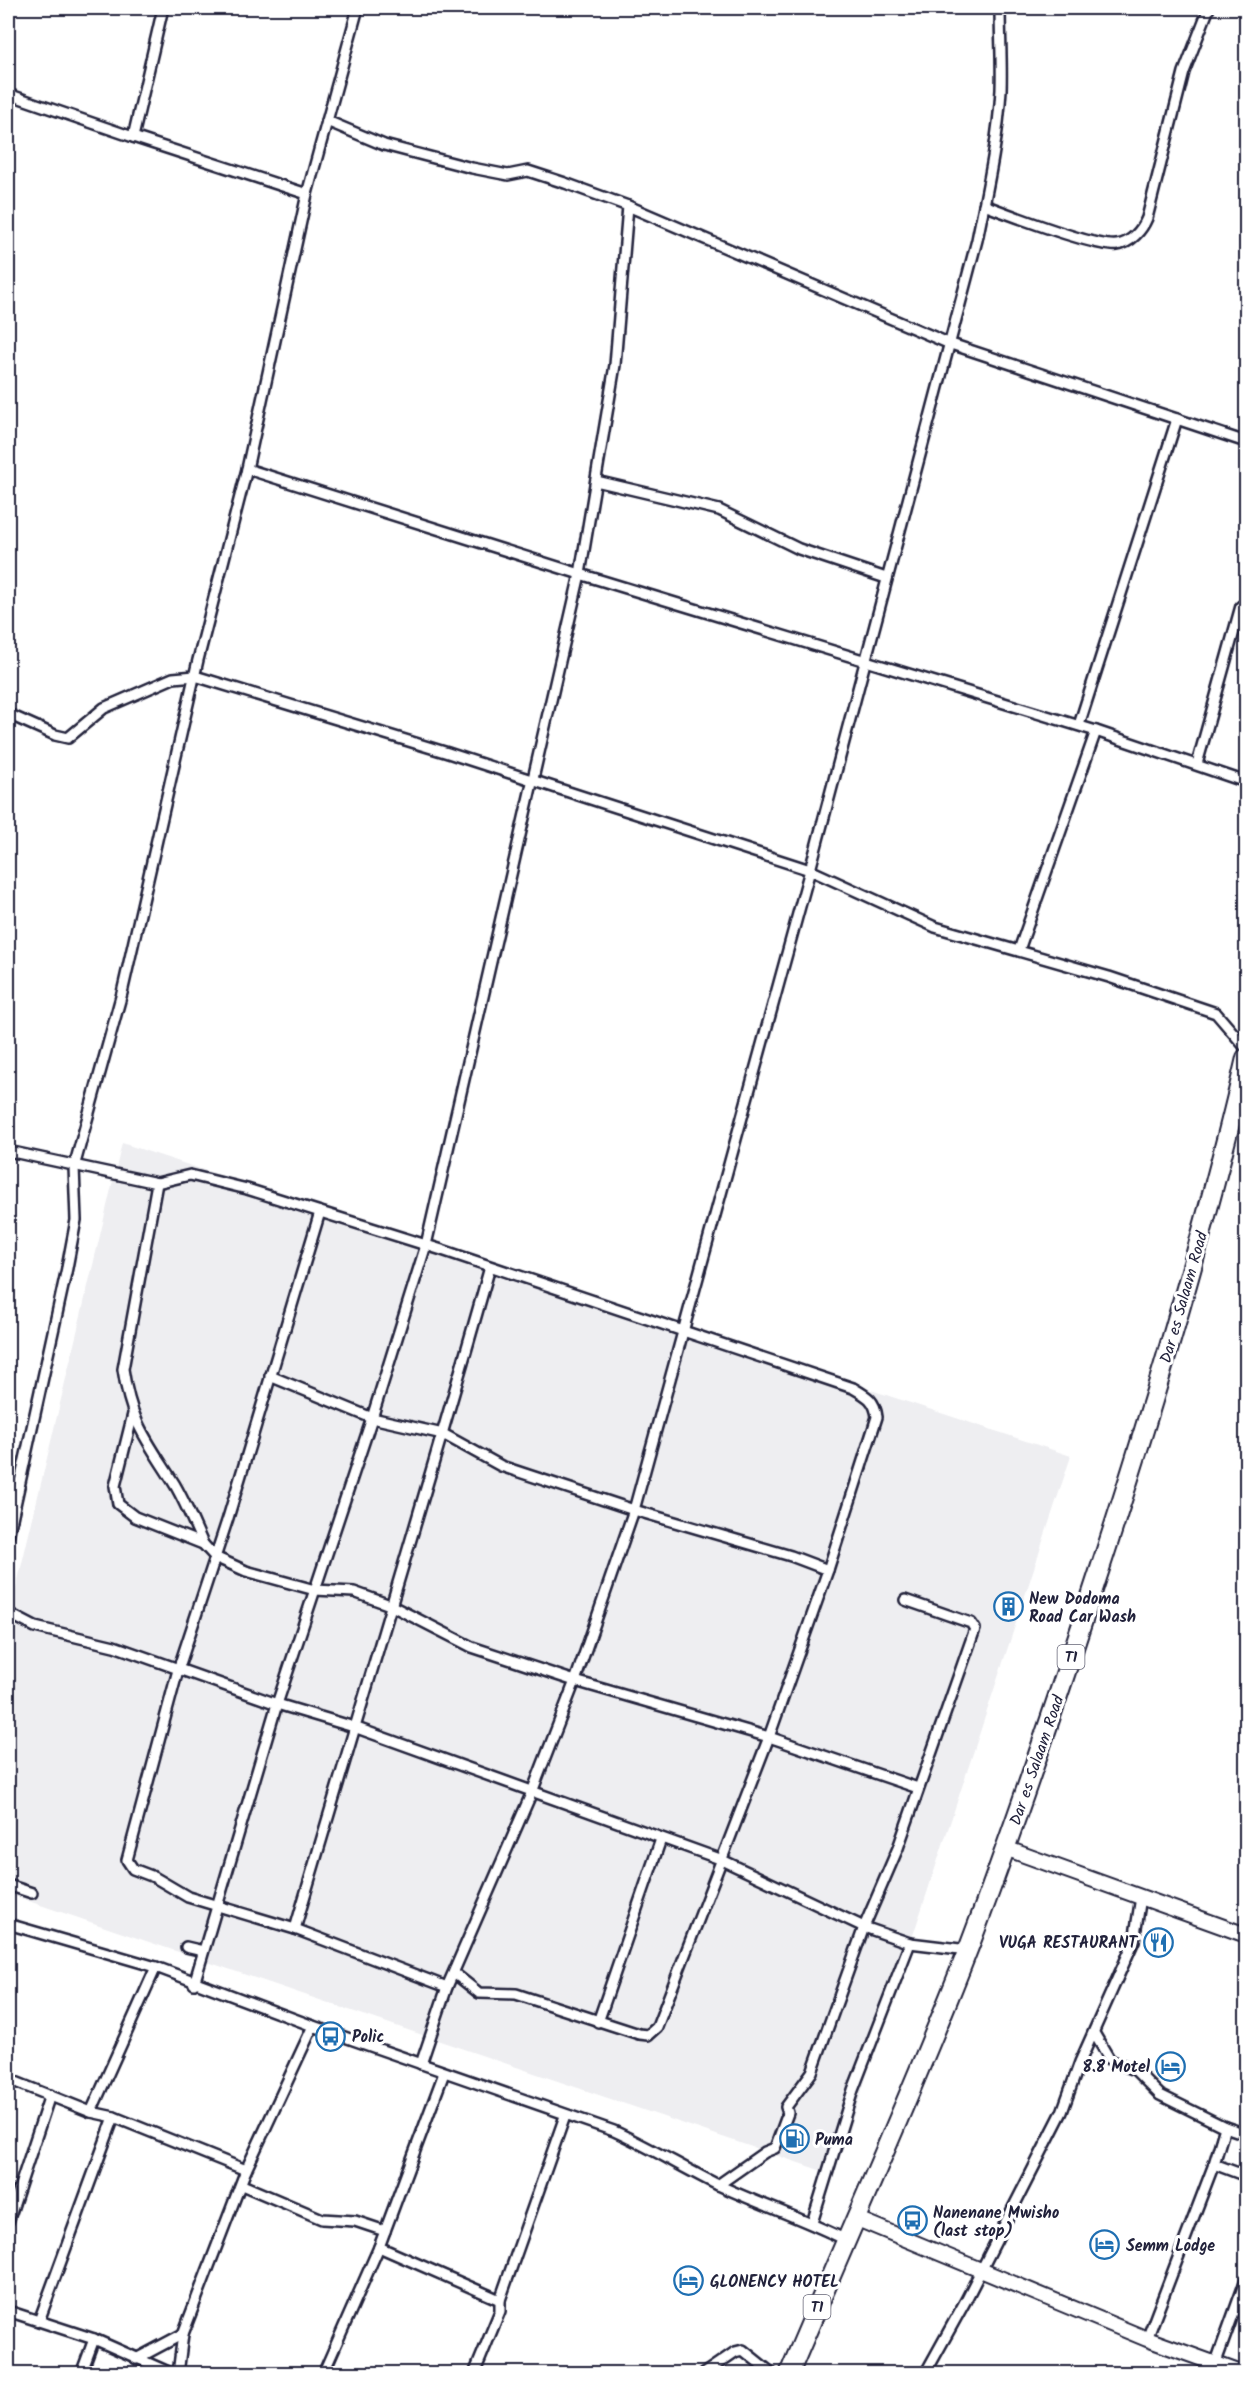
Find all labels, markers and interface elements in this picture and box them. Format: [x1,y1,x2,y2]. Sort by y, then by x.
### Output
street label: Dar es Salaam Road [1154,1228,1215,1366]
place label: New Dodoma Road Car Wash [1029,1587,1136,1630]
building icon: New Dodoma Road Car Wash [992,1591,1024,1623]
road number: T1 [1058,1645,1084,1669]
street label: Dar es Salaam Road [1003,1691,1072,1829]
restaurant icon: VUGA RESTAURANT [1142,1926,1174,1958]
place label: VUGA RESTAURANT [999,1931,1138,1956]
bus stop icon: Polic [315,2020,347,2052]
place label: Polic [352,2025,384,2050]
hotel icon: 8.8 Motel [1155,2050,1187,2082]
place label: 8.8 Motel [1082,2055,1151,2080]
fuel station icon: Puma [778,2123,810,2155]
place label: Puma [815,2128,853,2153]
place label: Nanenane Mwisho (last stop) [933,2201,1059,2244]
bus stop icon: Nanenane Mwisho (last stop) [896,2205,928,2237]
hotel icon: Semm Lodge [1089,2229,1121,2261]
place label: Semm Lodge [1126,2234,1215,2259]
hotel icon: GLONENCY HOTEL [673,2265,705,2297]
place label: GLONENCY HOTEL [710,2270,839,2295]
road number: T1 [804,2295,830,2319]

